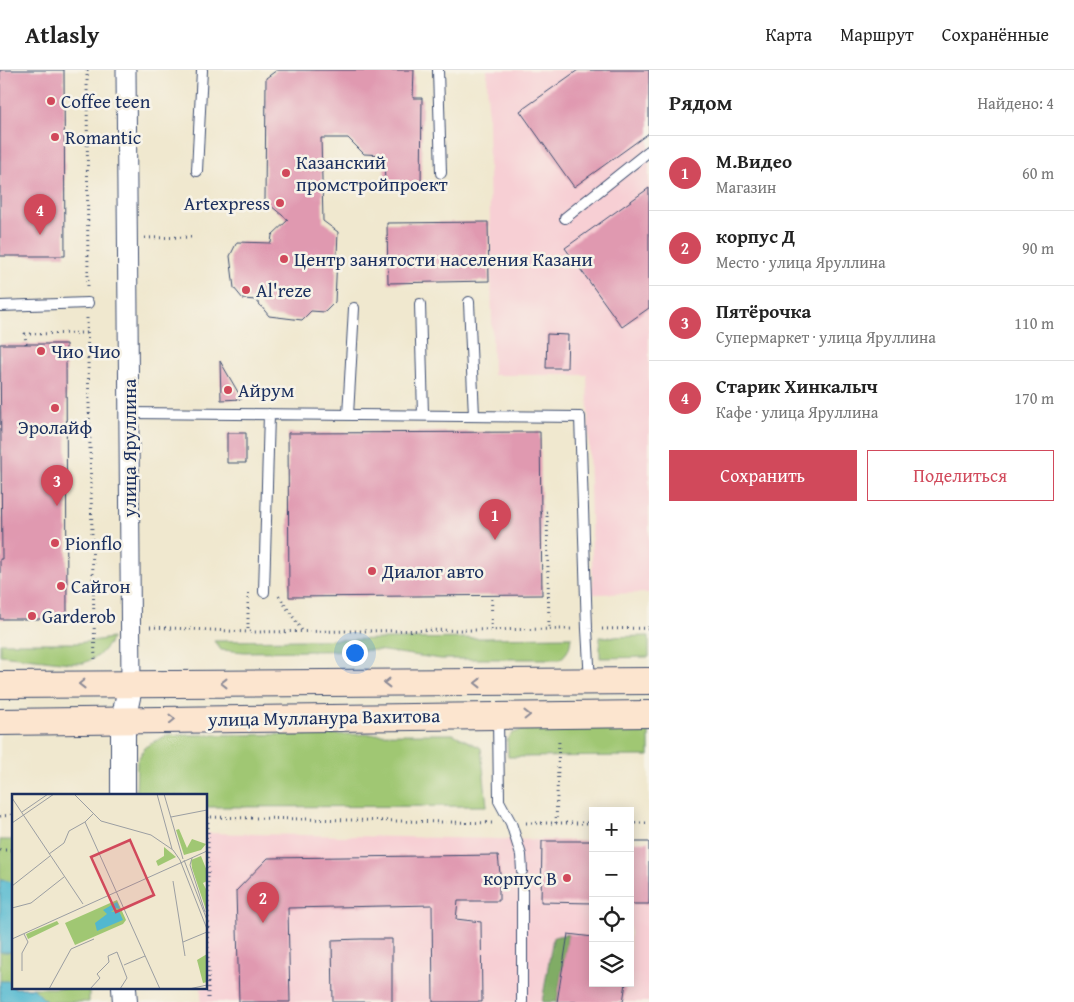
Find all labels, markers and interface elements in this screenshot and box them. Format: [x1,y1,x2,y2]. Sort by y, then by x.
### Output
text: Atlasly [25,17,99,52]
text: Карта [766,21,812,48]
text: Маршрут [840,21,914,48]
text: Сохранённые [942,21,1049,48]
place label: Coffee teen [61,87,151,115]
text: Рядом [669,87,732,118]
text: Найдено: 4 [977,91,1054,115]
marker: Coffee teen [45,95,57,107]
place label: Romantic [65,123,141,151]
marker: Romantic [49,131,61,143]
text: М.Видео [716,147,792,175]
place label: Казанский промстройпроект [296,148,449,198]
text: 1 [681,161,689,185]
text: 60 m [1022,161,1054,185]
marker: Казанский промстройпроект [280,167,292,179]
text: Магазин [716,175,776,199]
place label: Artexpress [184,189,270,217]
pin: 4 [24,194,56,235]
marker: Artexpress [274,197,286,209]
text: корпус Д [716,222,795,250]
text: 2 [681,236,689,260]
text: 90 m [1022,236,1054,260]
place label: Центр занятости населения Казани [294,245,593,273]
text: Место · улица Яруллина [716,250,886,274]
marker: Центр занятости населения Казани [278,253,290,265]
place label: Al'reze [256,276,312,304]
marker: Al'reze [240,284,252,296]
text: Пятёрочка [716,297,811,325]
text: 3 [681,311,689,335]
text: 110 m [1014,311,1054,335]
text: Супермаркет · улица Яруллина [716,325,936,349]
place label: Чио Чио [51,337,120,365]
marker: Чио Чио [35,345,47,357]
text: Старик Хинкалыч [716,372,878,400]
place label: Айрум [238,376,294,404]
street label: улица Яруллина [115,379,143,518]
marker: Айрум [222,384,234,396]
text: 4 [681,386,689,410]
text: 170 m [1014,386,1054,410]
text: Кафе · улица Яруллина [716,400,878,424]
marker: Эролайф [49,402,61,414]
place label: Эролайф [18,413,92,441]
button: Сохранить [669,450,857,501]
button: Поделиться [867,450,1054,501]
pin: 3 [41,465,73,506]
pin: 1 [479,499,511,540]
place label: Pionflo [65,529,122,557]
marker: Pionflo [49,537,61,549]
place label: Диалог авто [381,557,484,585]
marker: Диалог авто [366,565,378,577]
place label: Сайгон [71,572,130,600]
marker: Сайгон [55,580,67,592]
place label: Garderob [42,602,116,630]
marker: Garderob [26,610,38,622]
your location [342,640,368,666]
one-way arrow [220,678,228,688]
one-way arrow [382,678,390,688]
one-way arrow [474,678,482,688]
one-way arrow [78,679,86,689]
street label: улица Мулланура Вахитова [207,701,440,733]
one-way arrow [524,710,531,720]
one-way arrow [168,714,176,724]
inset map [12,794,208,990]
map controls [589,807,634,987]
button: + [589,807,634,852]
button: − [589,852,634,897]
place label: корпус В [483,864,557,892]
marker: корпус В [561,872,573,884]
pin: 2 [247,882,279,923]
button: locate [589,897,634,942]
button: layers [589,942,634,987]

